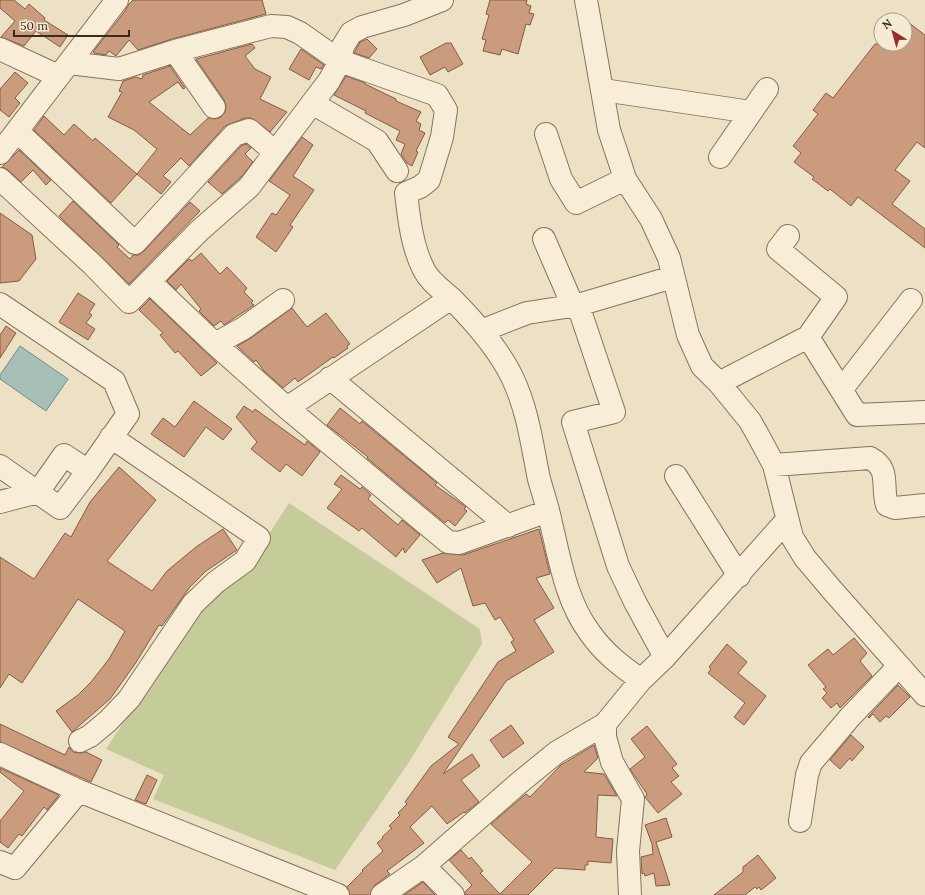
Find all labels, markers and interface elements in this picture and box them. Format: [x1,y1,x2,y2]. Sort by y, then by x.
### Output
scale bar [14,12,129,38]
north arrow [873,12,913,52]
text: N [879,16,895,32]
text: 50 m [20,18,48,33]

